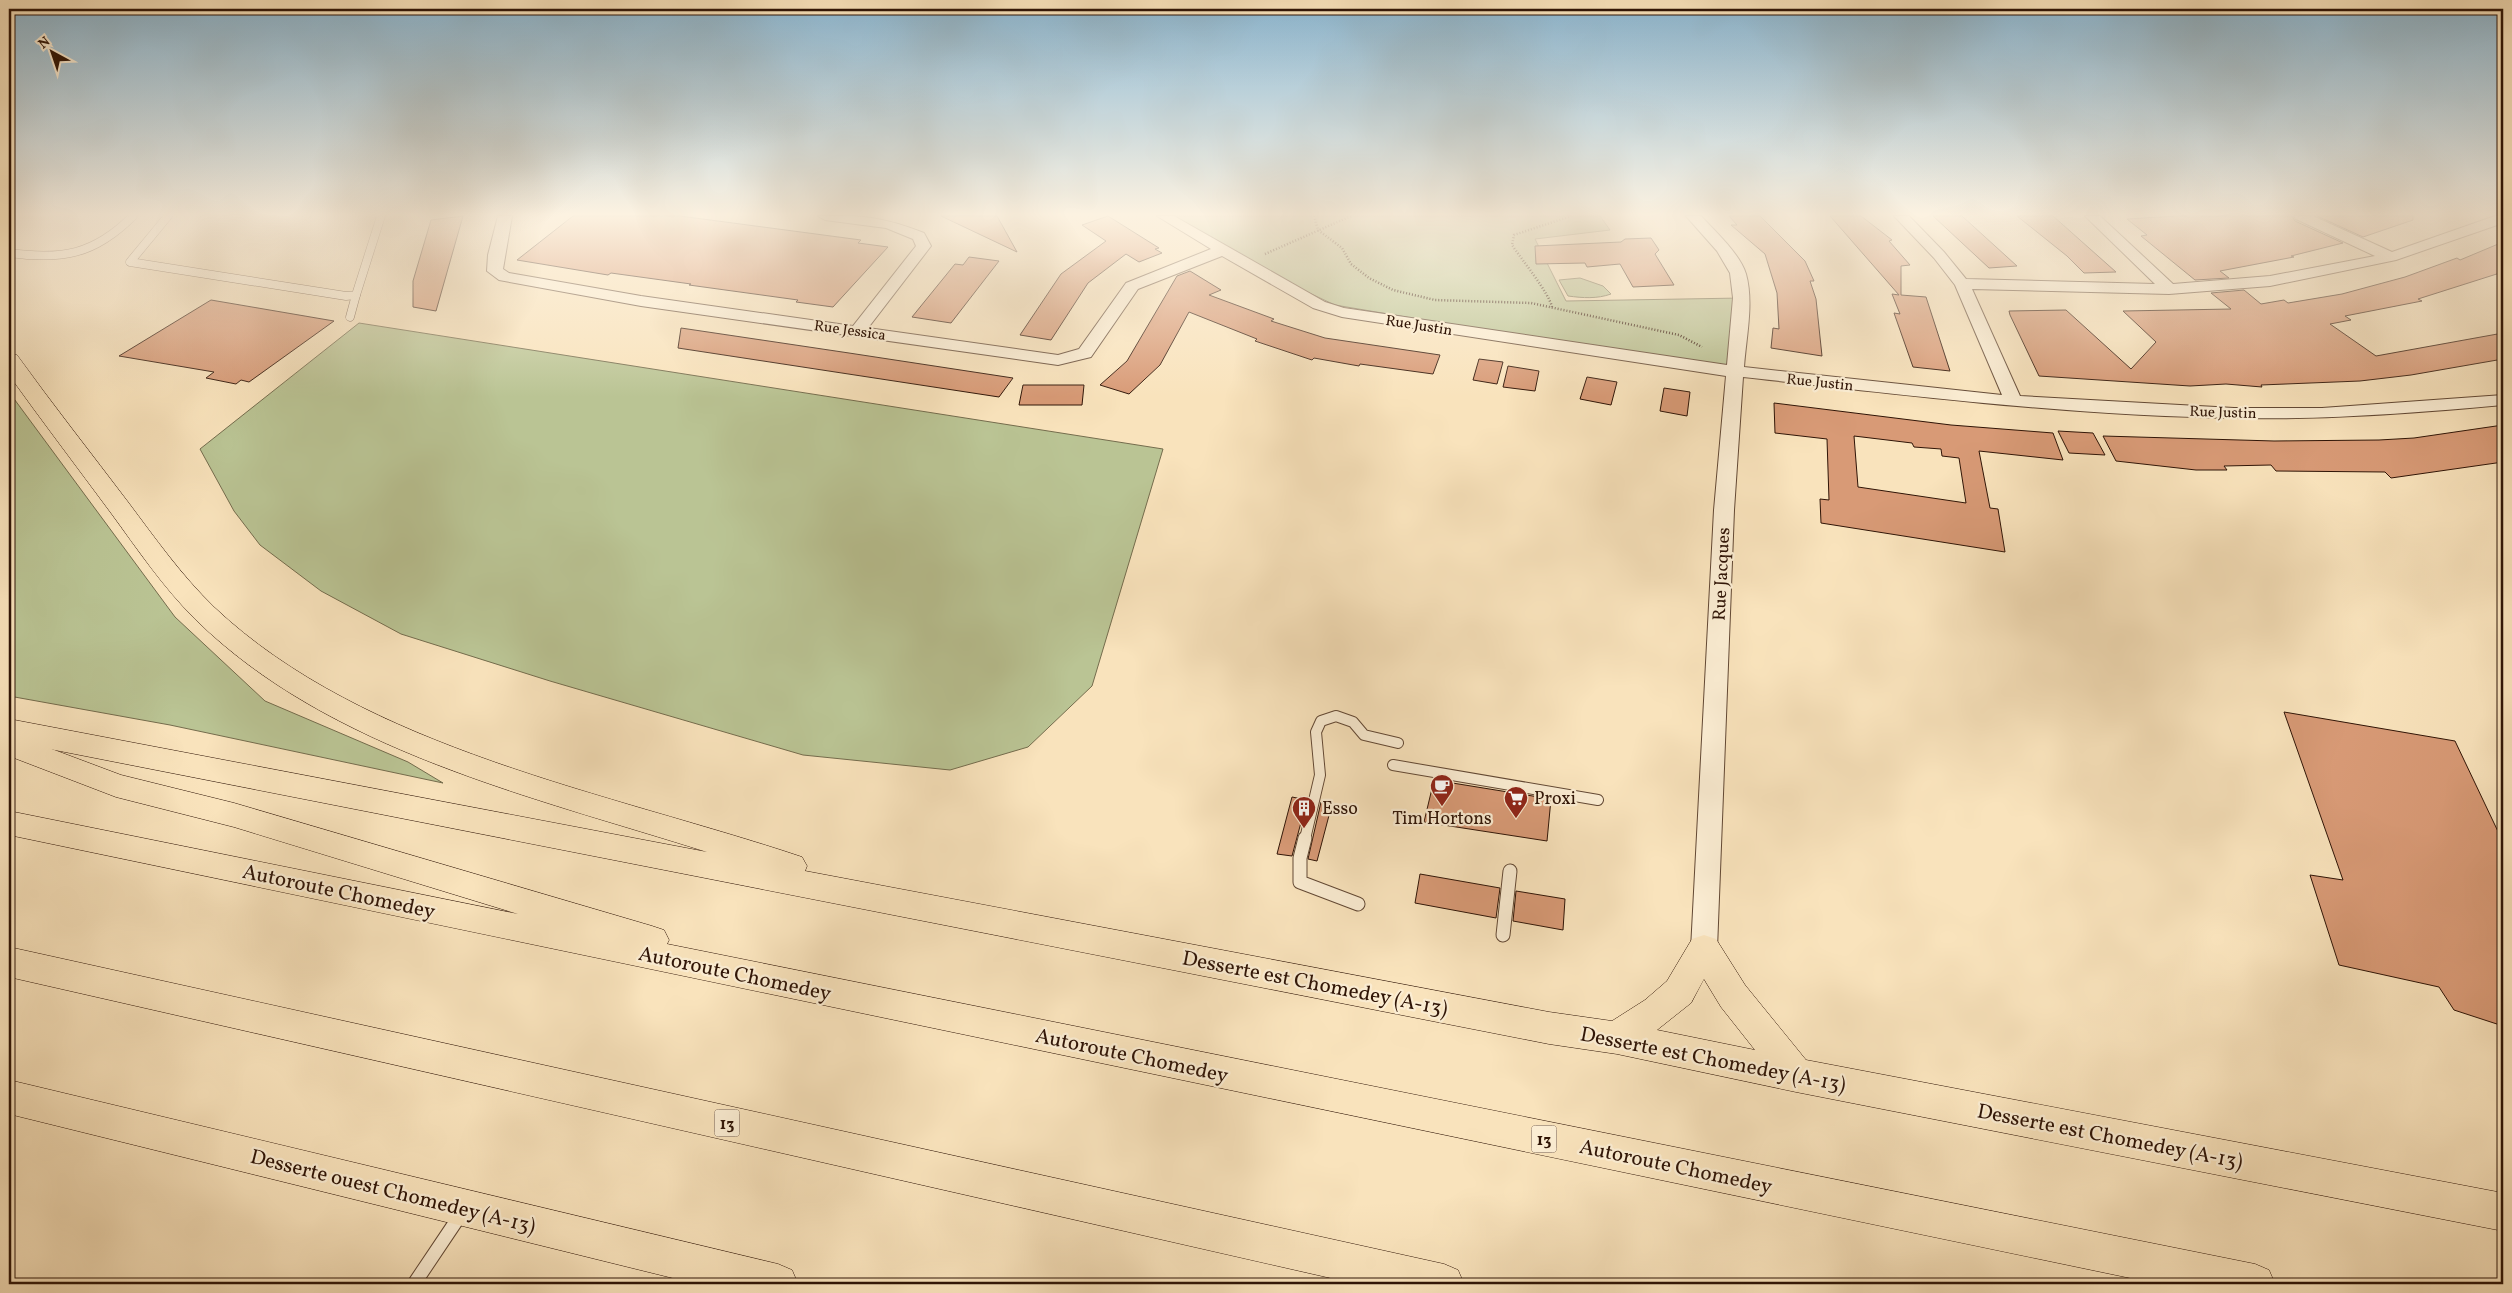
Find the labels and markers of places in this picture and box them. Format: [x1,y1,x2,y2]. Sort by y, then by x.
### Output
cafe icon: Tim Hortons [1429,773,1455,807]
supermarket icon: Proxi [1503,785,1529,819]
place label: Proxi [1534,787,1576,812]
building icon: Esso [1291,795,1317,829]
place label: Esso [1322,797,1358,822]
place label: Tim Hortons [1392,807,1492,832]

